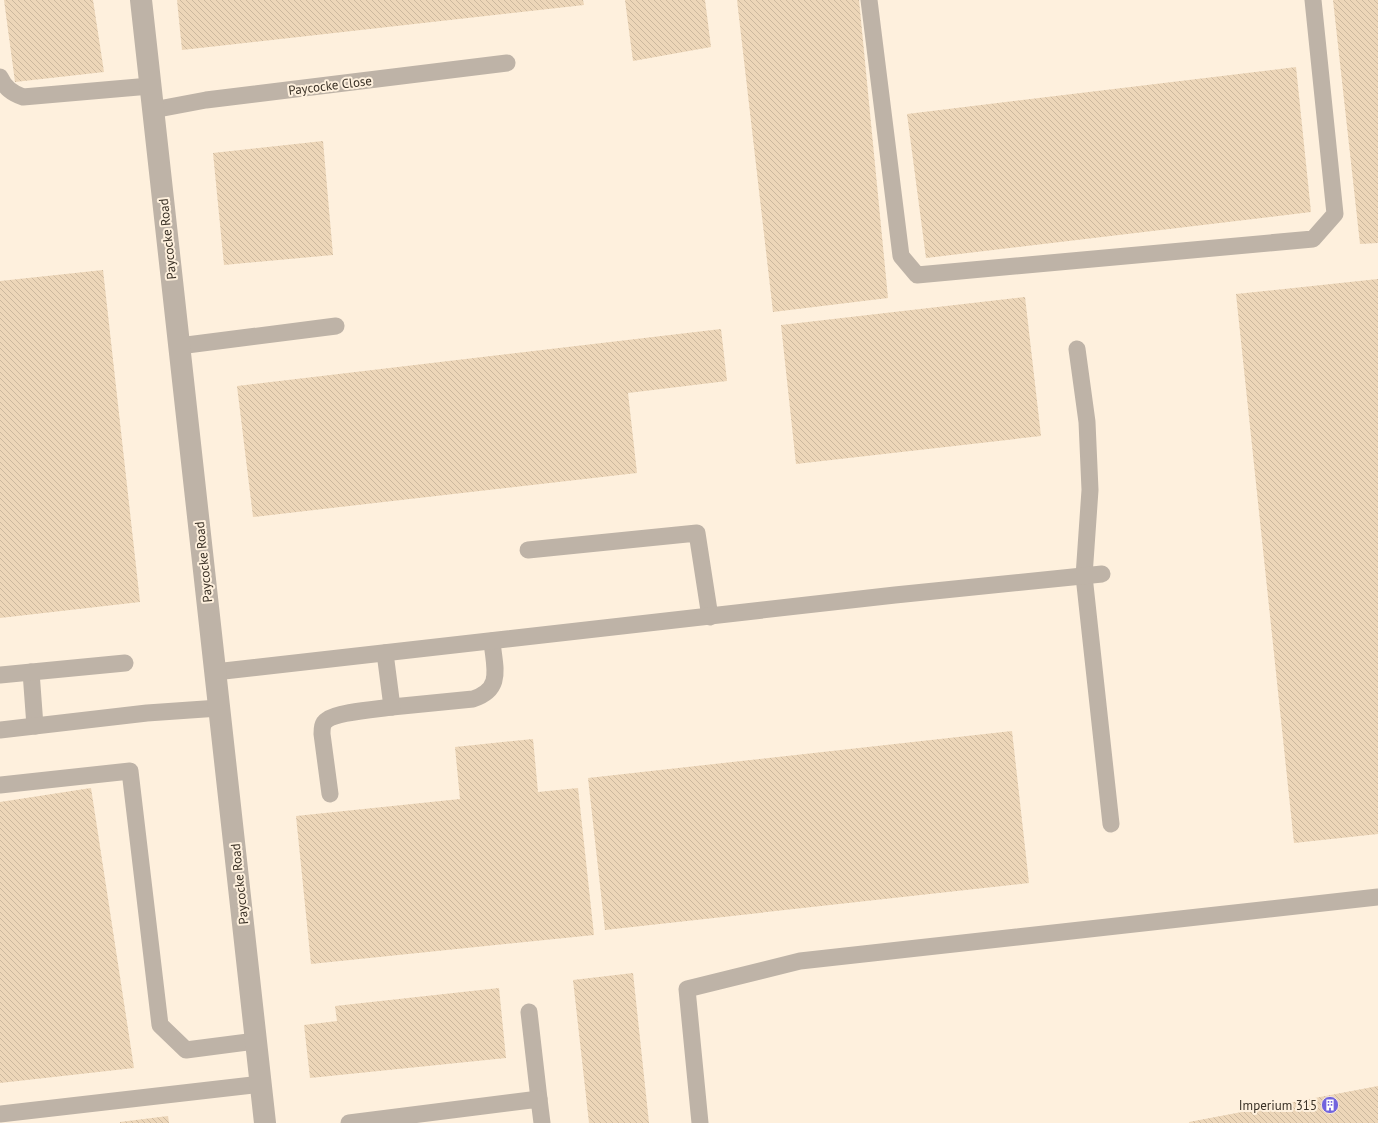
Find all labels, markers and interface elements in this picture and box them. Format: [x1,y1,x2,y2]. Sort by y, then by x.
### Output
street label: Paycocke Close [287,72,373,99]
street label: Paycocke Road [155,198,180,280]
street label: Paycocke Road [191,521,216,603]
street label: Paycocke Road [227,843,252,925]
building icon: Imperium 315 [1320,1095,1340,1115]
place label: Imperium 315 [1239,1097,1317,1114]

